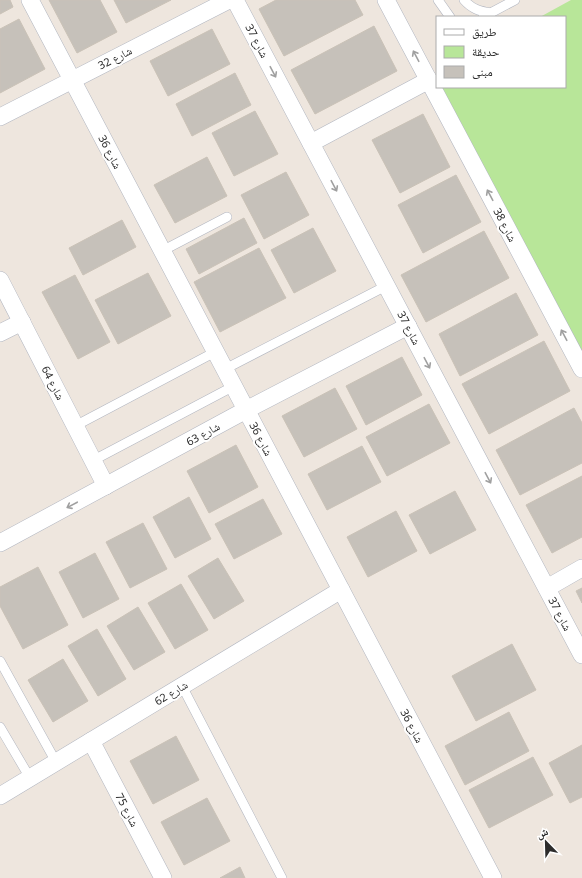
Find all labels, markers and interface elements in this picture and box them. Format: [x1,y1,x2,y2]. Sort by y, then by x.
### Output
legend [436,16,566,88]
street label: شارع 37 [242,21,273,60]
text: طريق [472,23,497,40]
street label: شارع 32 [95,43,134,72]
text: حديقة [472,43,500,60]
one-way arrow [411,50,419,62]
text: مبنى [472,63,493,80]
one-way arrow [270,65,277,77]
street label: شارع 36 [95,132,126,171]
one-way arrow [331,180,338,192]
one-way arrow [485,189,493,201]
street label: شارع 38 [490,205,521,244]
street label: شارع 37 [394,308,425,347]
one-way arrow [559,329,567,341]
one-way arrow [424,357,432,369]
street label: شارع 64 [39,363,68,402]
street label: شارع 63 [183,418,222,449]
street label: شارع 36 [246,419,277,458]
one-way arrow [485,472,492,484]
one-way arrow [66,502,78,509]
street label: شارع 37 [545,594,576,633]
street label: شارع 62 [151,677,190,708]
street label: شارع 36 [397,706,428,745]
street label: شارع 75 [112,790,143,829]
north arrow [526,822,566,862]
text: ش [534,823,551,842]

